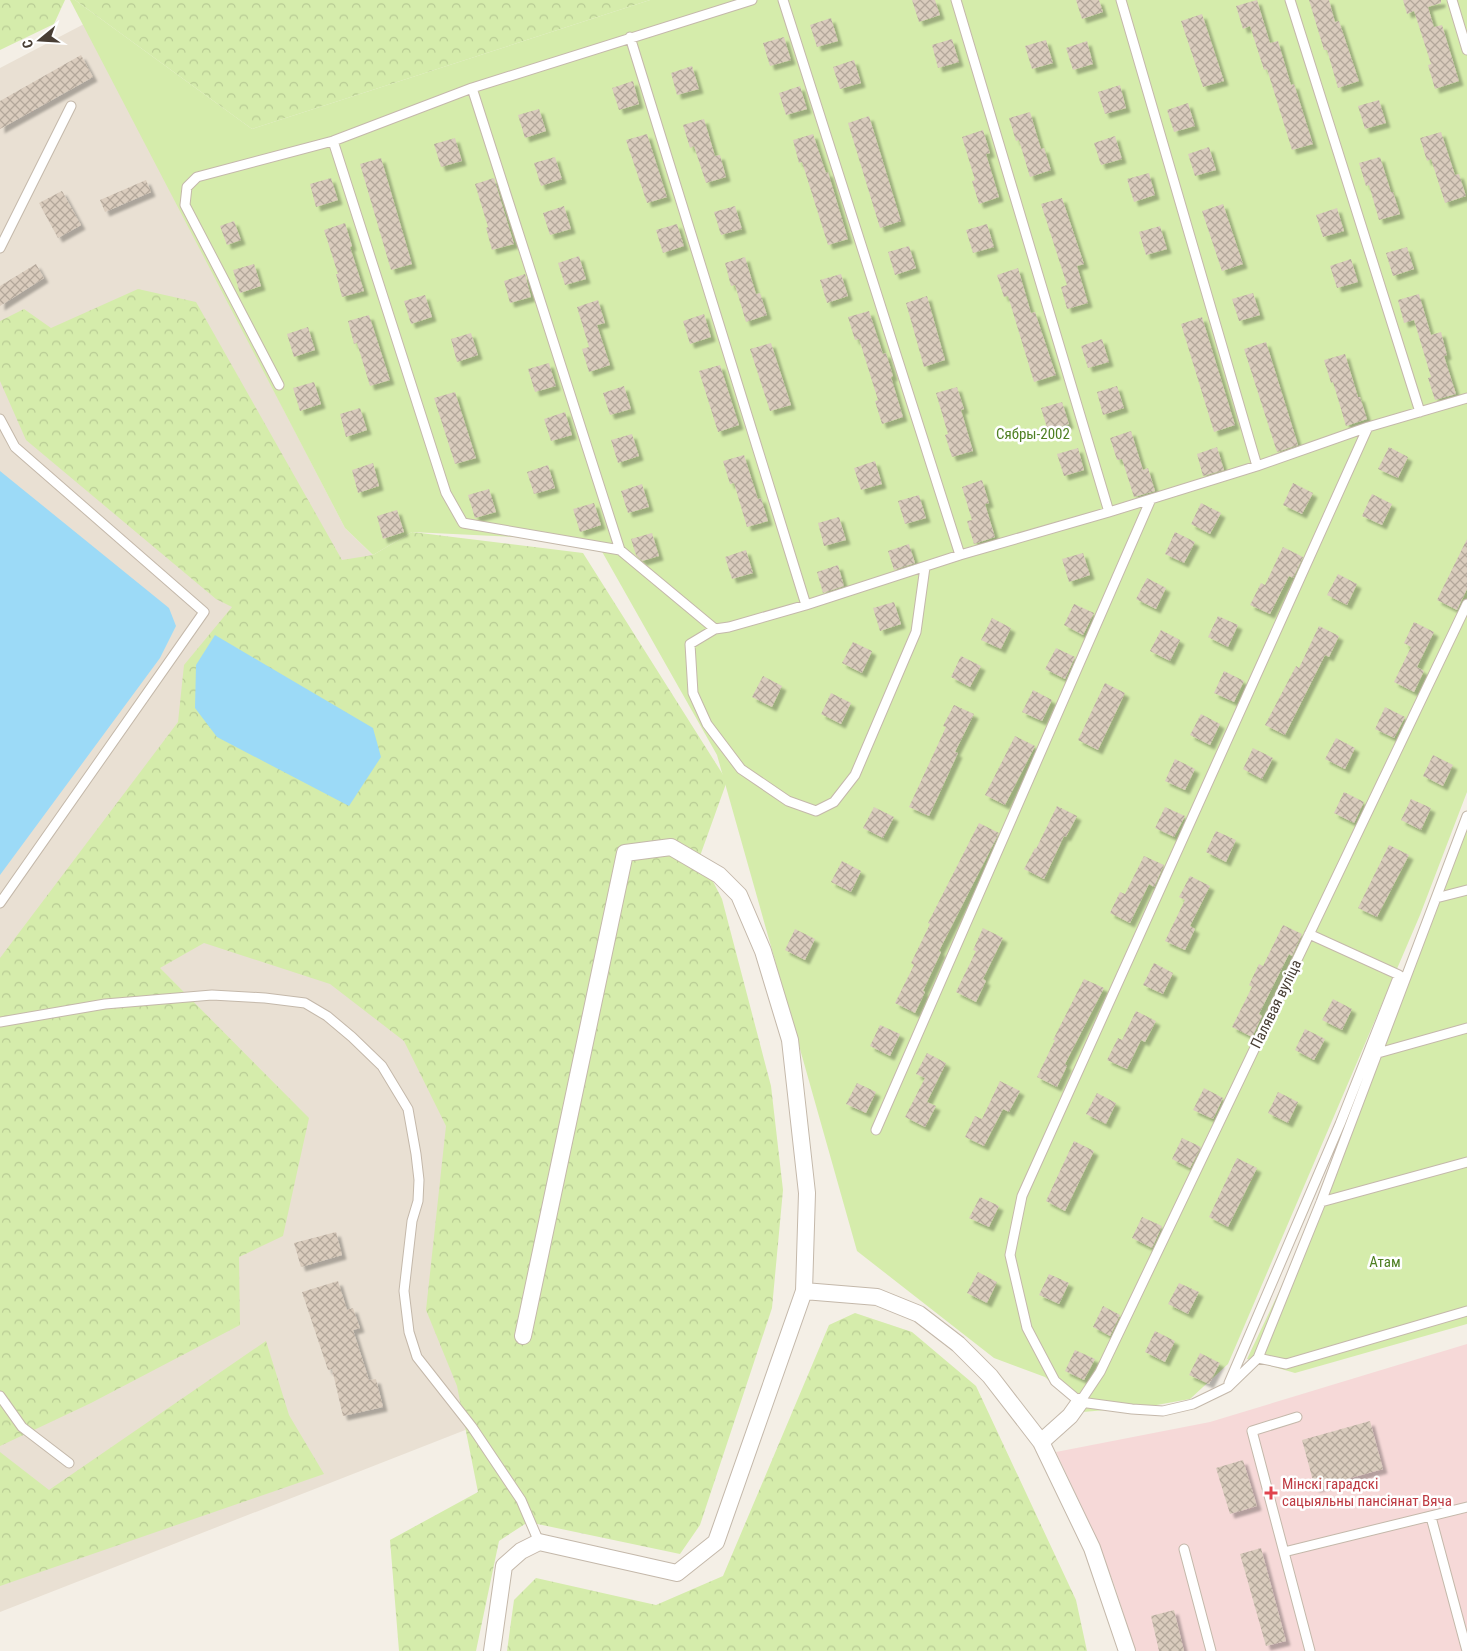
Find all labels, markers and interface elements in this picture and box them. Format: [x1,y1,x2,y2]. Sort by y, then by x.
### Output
north arrow [15,15,65,65]
text: С [19,38,36,50]
park label: Сябры-2002 [996,425,1070,443]
street label: Палявая вуліца [1247,957,1305,1051]
park label: Атам [1369,1253,1401,1271]
place label: Мінскі гарадскі сацыяльны пансіянат Вяча [1282,1475,1452,1510]
marker: Мінскі гарадскі сацыяльны пансіянат Вяча [1264,1486,1278,1500]

